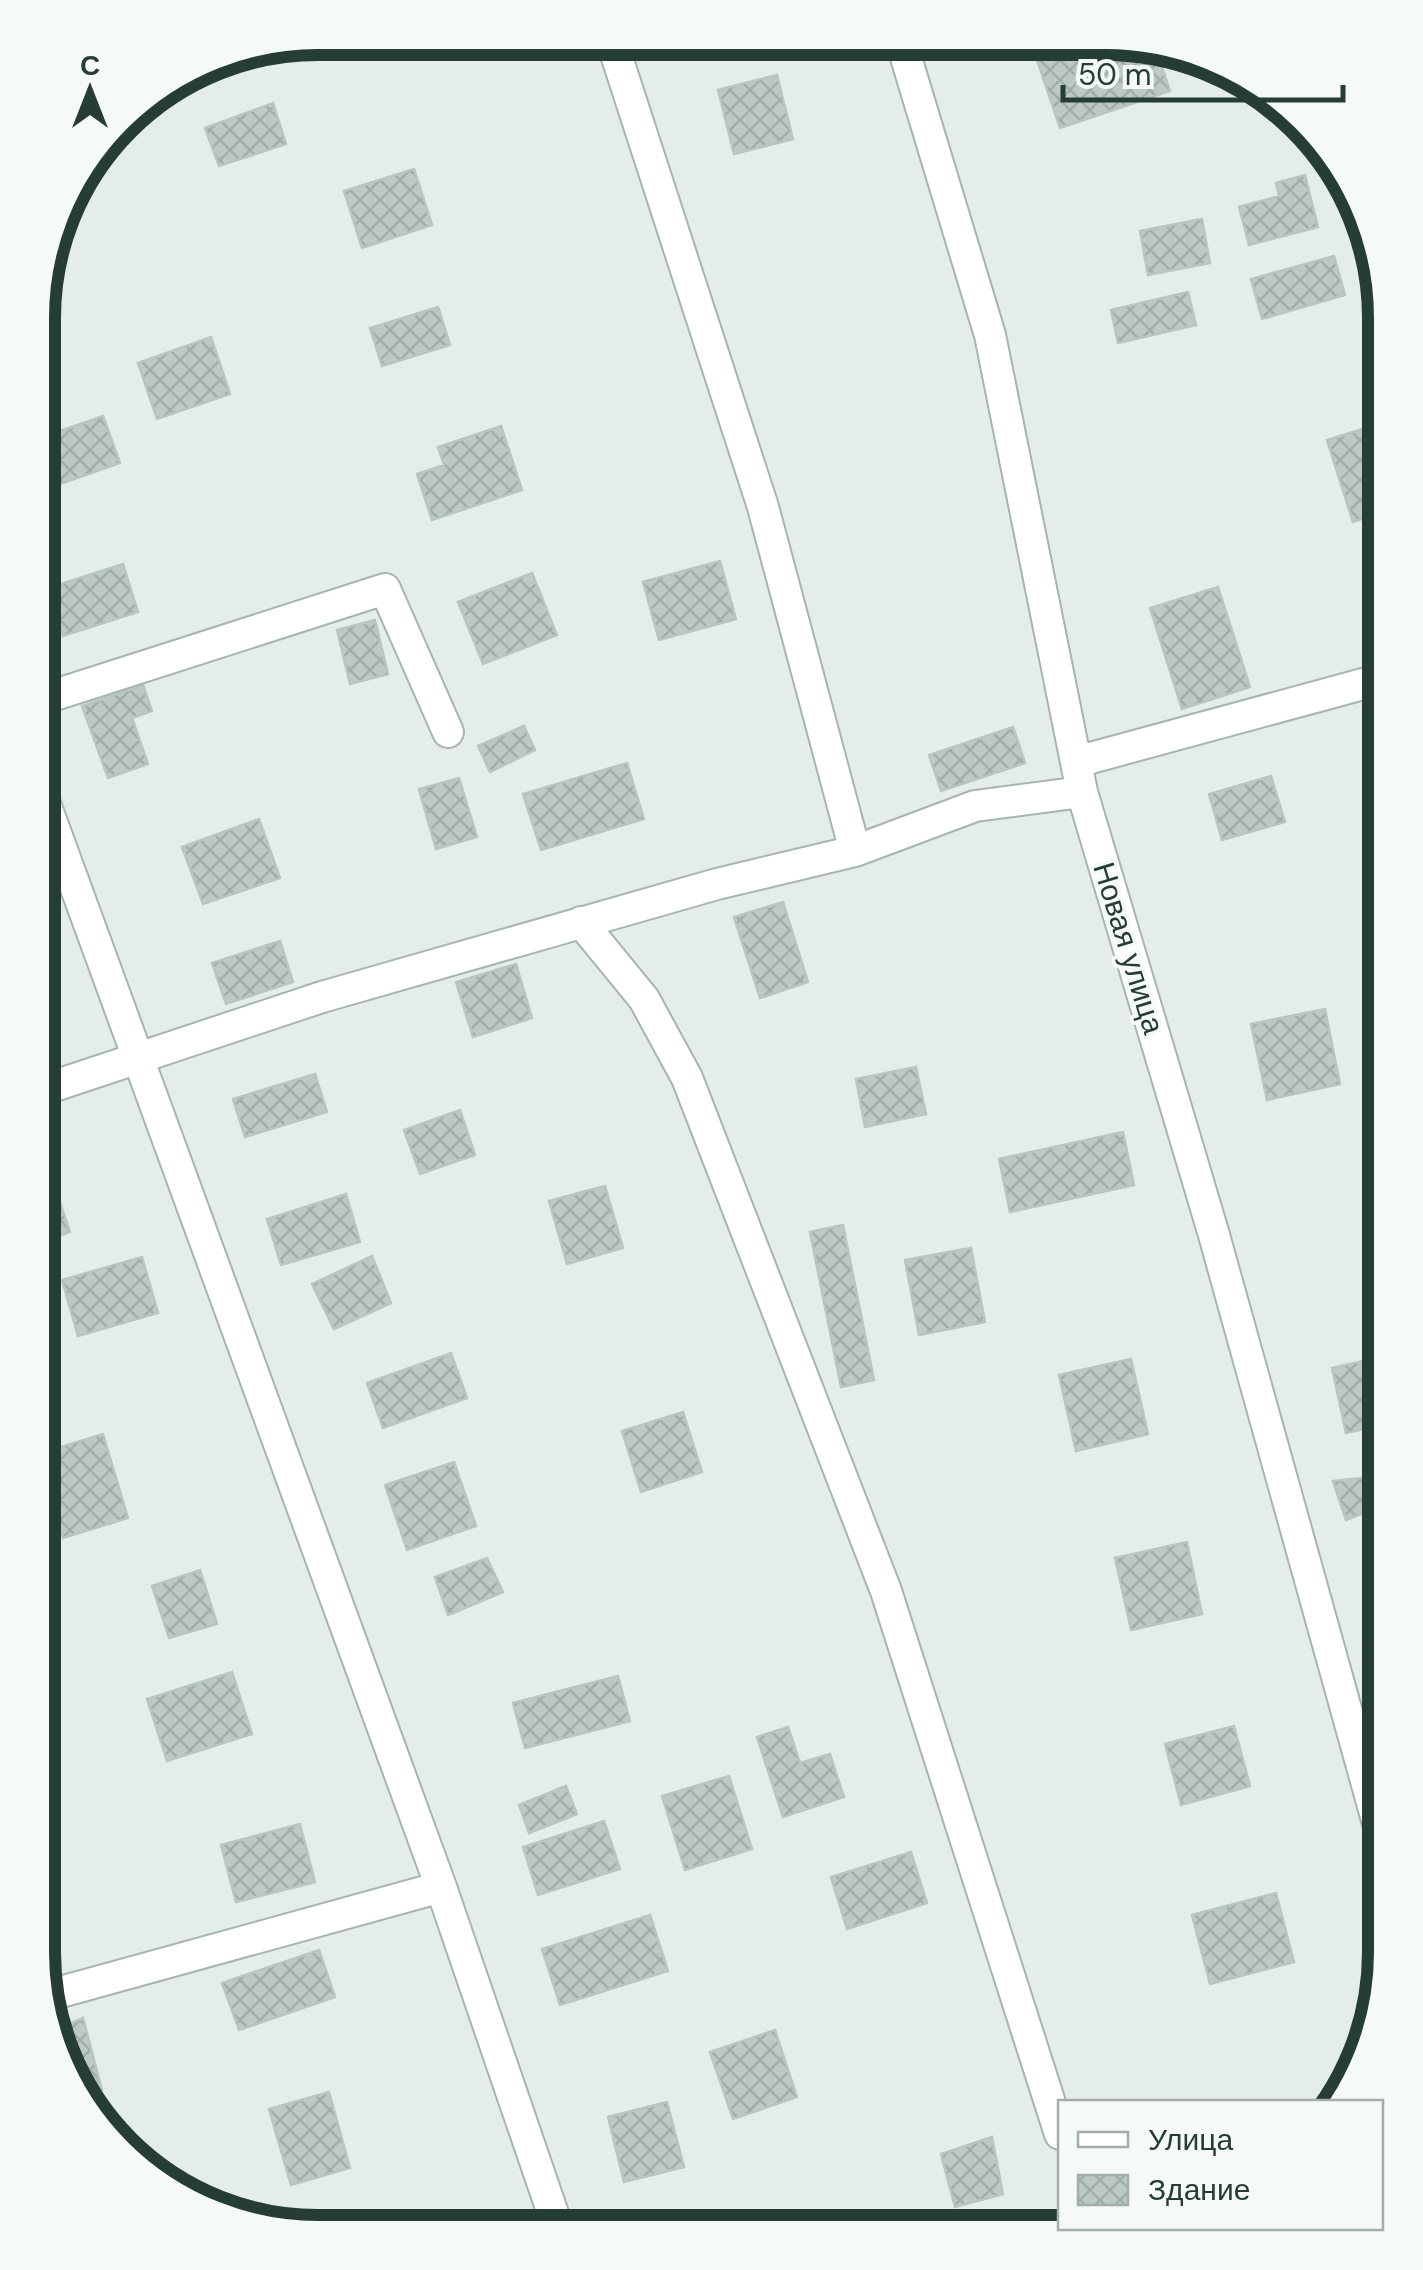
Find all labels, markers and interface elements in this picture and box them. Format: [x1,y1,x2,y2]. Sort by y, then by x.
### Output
north arrow [40,40,140,140]
scale bar [1063,40,1343,102]
text: С [80,47,100,84]
text: 50 m [1078,55,1152,94]
street label: Новая улица [1084,858,1174,1039]
legend [1058,2100,1383,2230]
text: Улица [1148,2120,1233,2159]
text: Здание [1148,2170,1250,2209]

